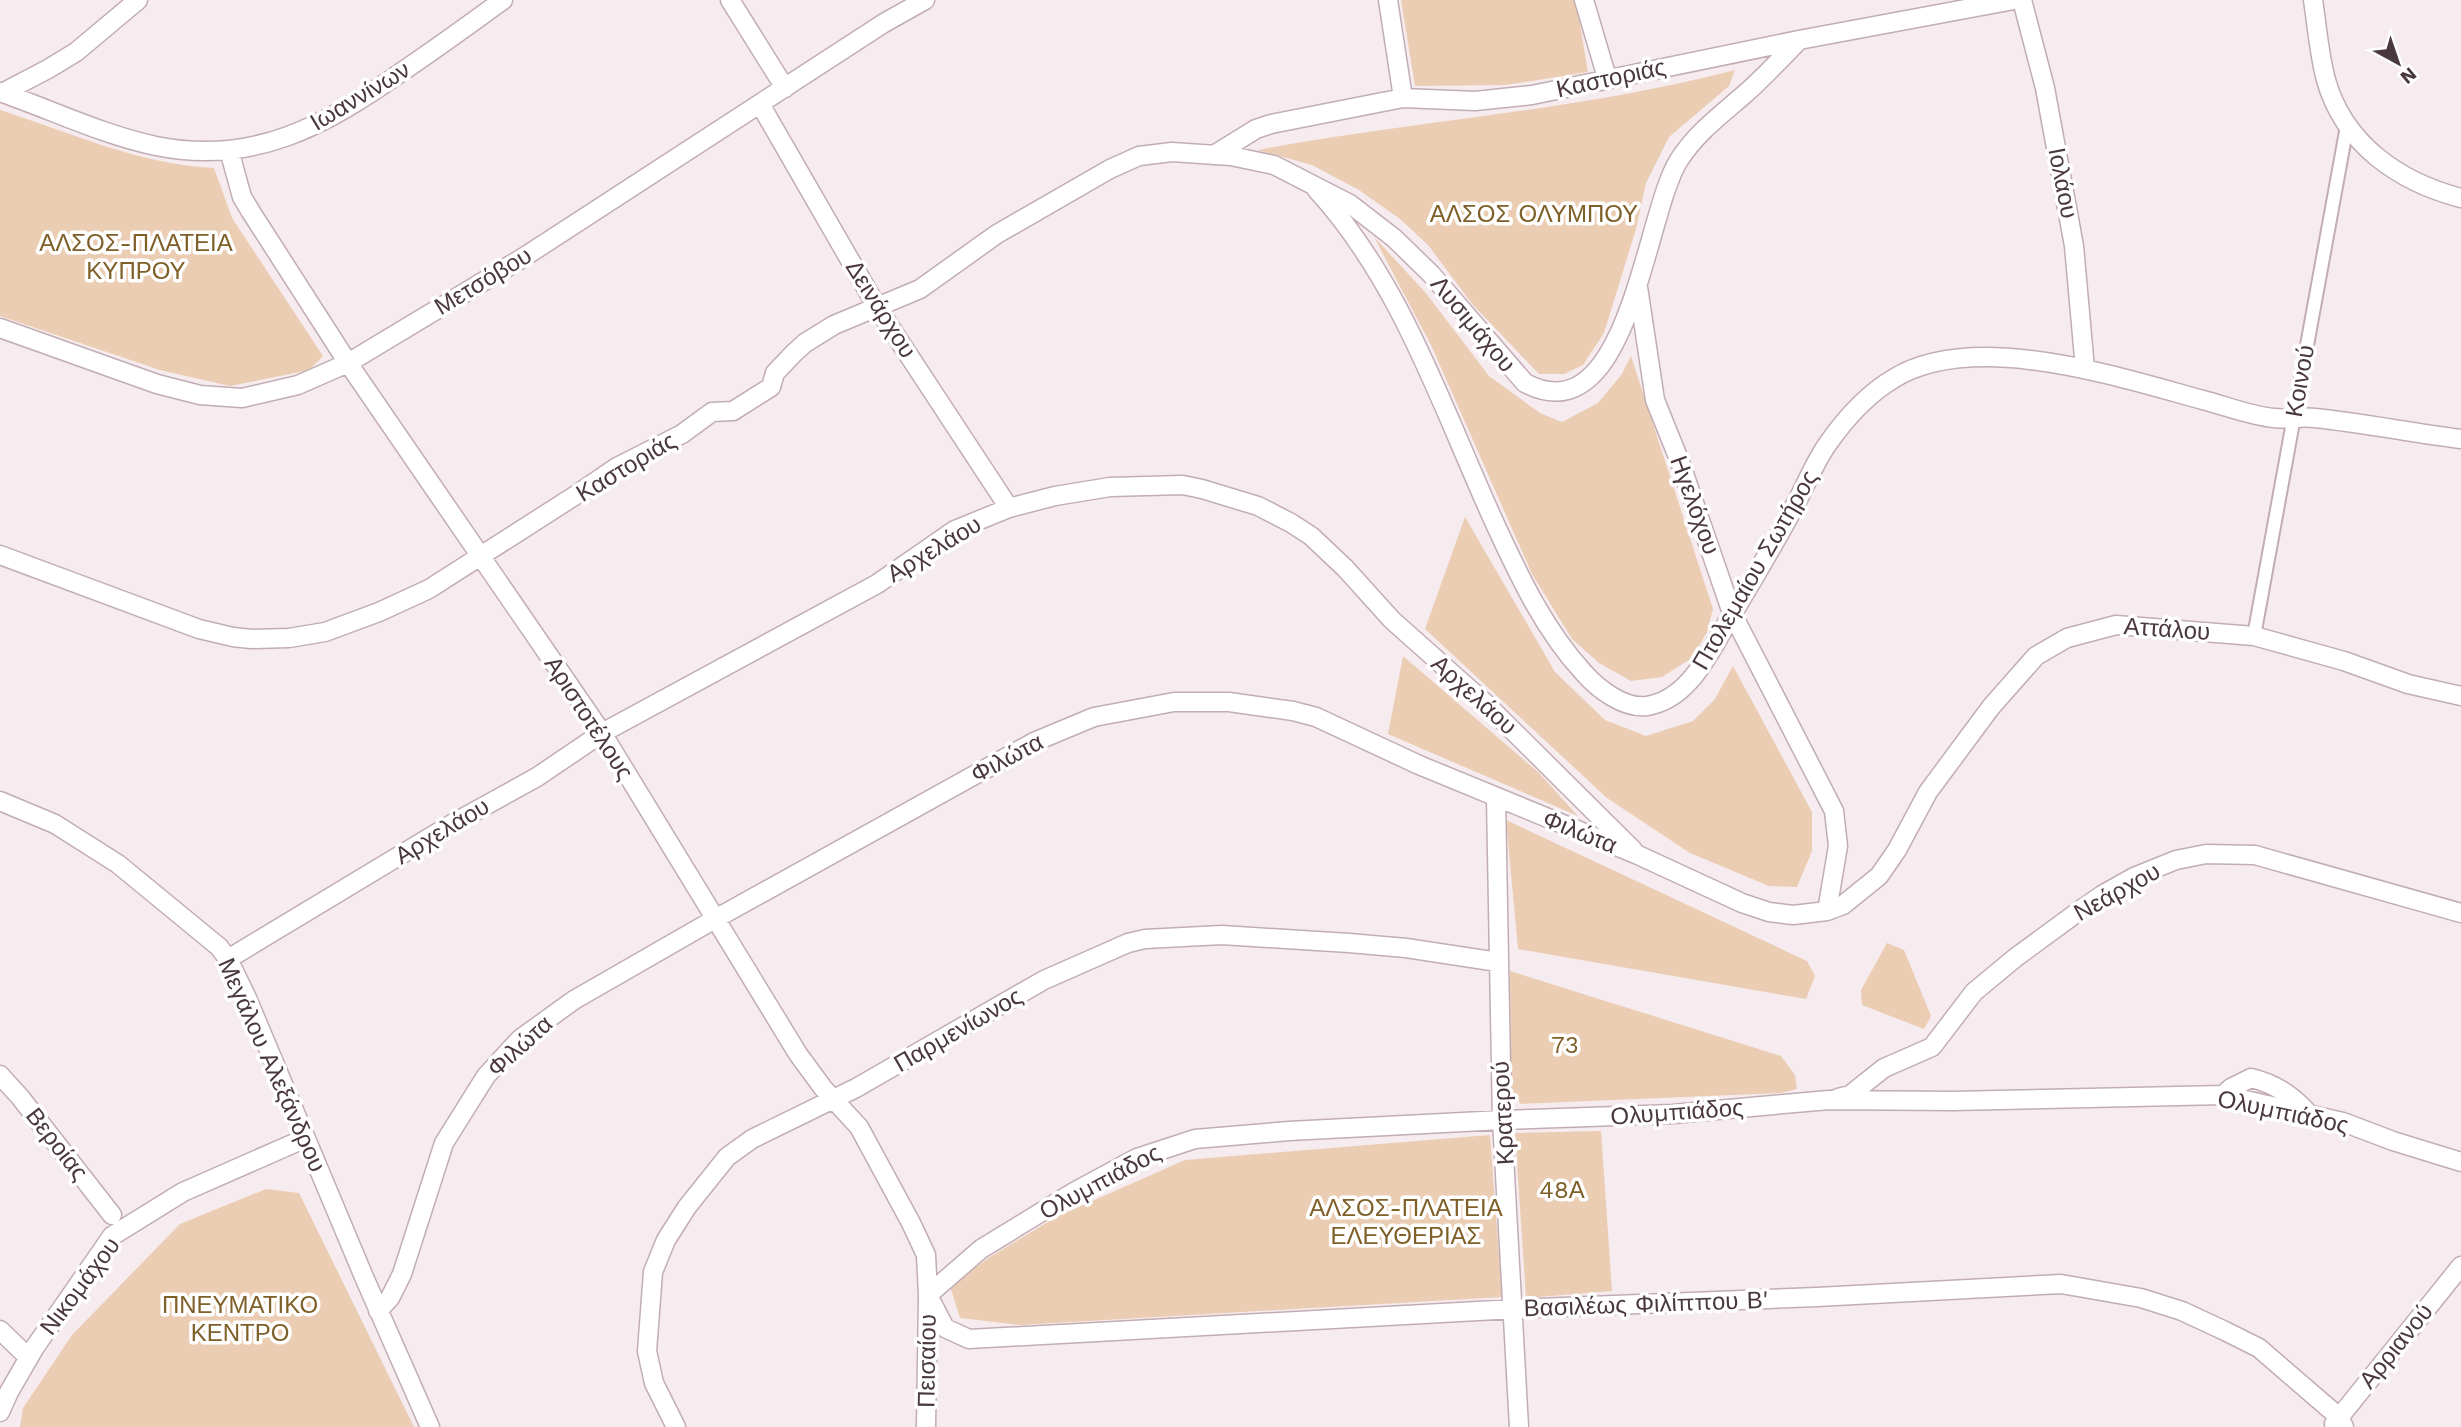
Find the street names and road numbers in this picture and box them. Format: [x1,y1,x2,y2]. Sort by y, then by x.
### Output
street label: Καστοριάς [1554,53,1668,103]
street label: Ιωαννίνων [305,55,415,137]
street label: Ιολάου [2042,145,2084,221]
street label: Μετσόβου [429,241,537,321]
street label: Δεινάρχου [840,255,922,363]
street label: Λυσιμάχου [1425,270,1521,378]
street label: Κοινού [2280,343,2320,419]
street label: Καστοριάς [571,426,681,508]
street label: Ηγελόχου [1664,452,1726,558]
street label: Πτολεμαίου Σωτήρος [1687,465,1823,675]
street label: Αρχελάου [882,510,986,588]
street label: Αττάλου [2123,612,2211,646]
street label: Αρχελάου [1426,649,1522,741]
street label: Αριστοτέλους [539,651,639,785]
street label: Φιλώτα [966,727,1048,789]
street label: Αρχελάου [390,792,494,870]
street label: Φιλώτα [1539,804,1621,860]
street label: Νεάρχου [2069,857,2165,927]
street label: Μεγάλου Αλεξάνδρου [212,954,332,1176]
street label: Παρμενίωνος [889,982,1027,1078]
street label: Φιλώτα [482,1010,558,1082]
street label: Κρατερού [1486,1060,1520,1166]
street label: Ολυμπιάδος [2215,1084,2351,1140]
street label: Ολυμπιάδος [1610,1093,1744,1131]
street label: Βεροίας [20,1102,94,1186]
street label: Ολυμπιάδος [1035,1138,1165,1226]
street label: Νικομάχου [34,1232,126,1340]
street label: Βασιλέως Φιλίππου Β' [1523,1286,1769,1322]
street label: Αρριανού [2353,1298,2439,1394]
street label: Πεισαίου [912,1314,942,1408]

